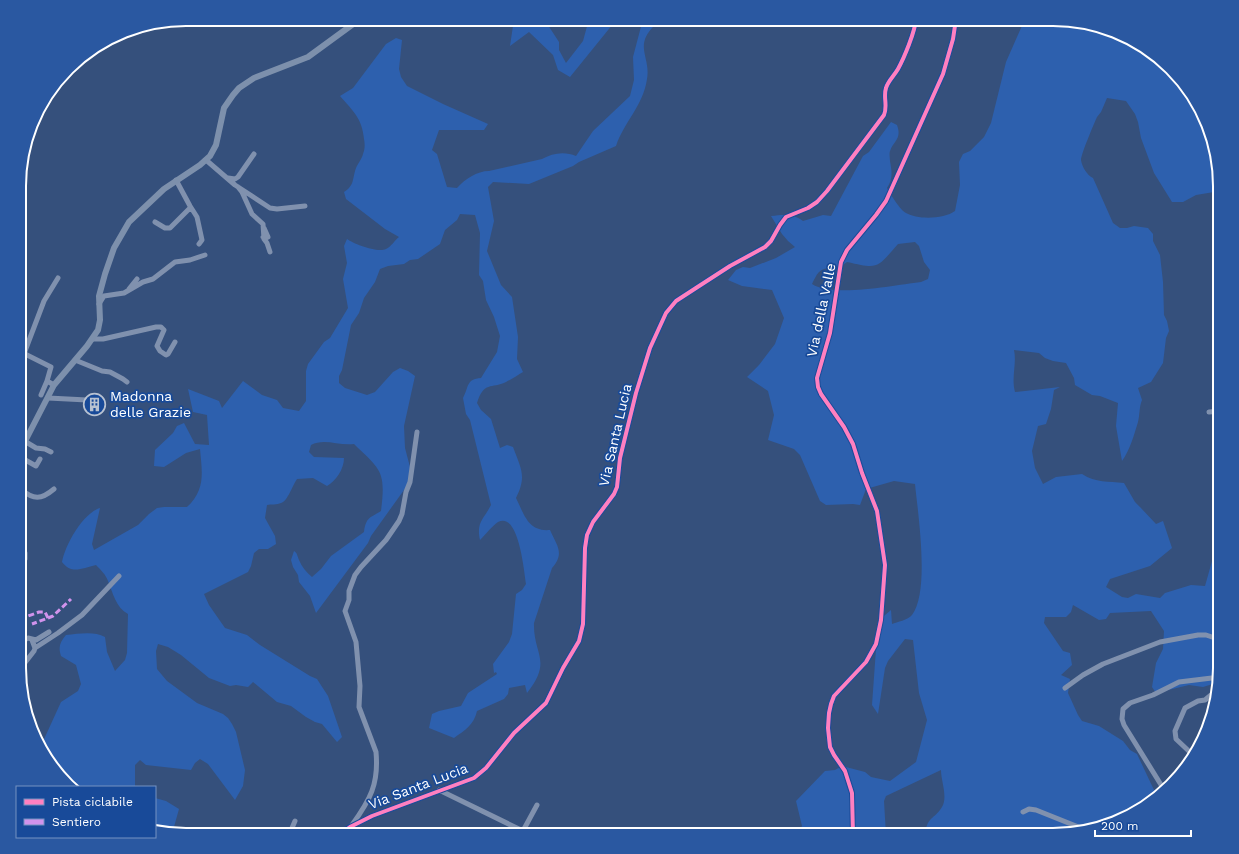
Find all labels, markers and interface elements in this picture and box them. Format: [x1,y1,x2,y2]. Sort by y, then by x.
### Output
street label: Via della Valle [803,262,839,358]
street label: Via Santa Lucia [595,382,635,488]
place label: Madonna delle Grazie [110,388,191,420]
building icon: Madonna delle Grazie [81,391,107,417]
street label: Via Santa Lucia [366,760,470,812]
legend [16,786,156,838]
text: Pista ciclabile [52,795,133,809]
scale bar [1095,812,1191,838]
text: Sentiero [52,815,101,829]
text: 200 m [1101,819,1138,833]

